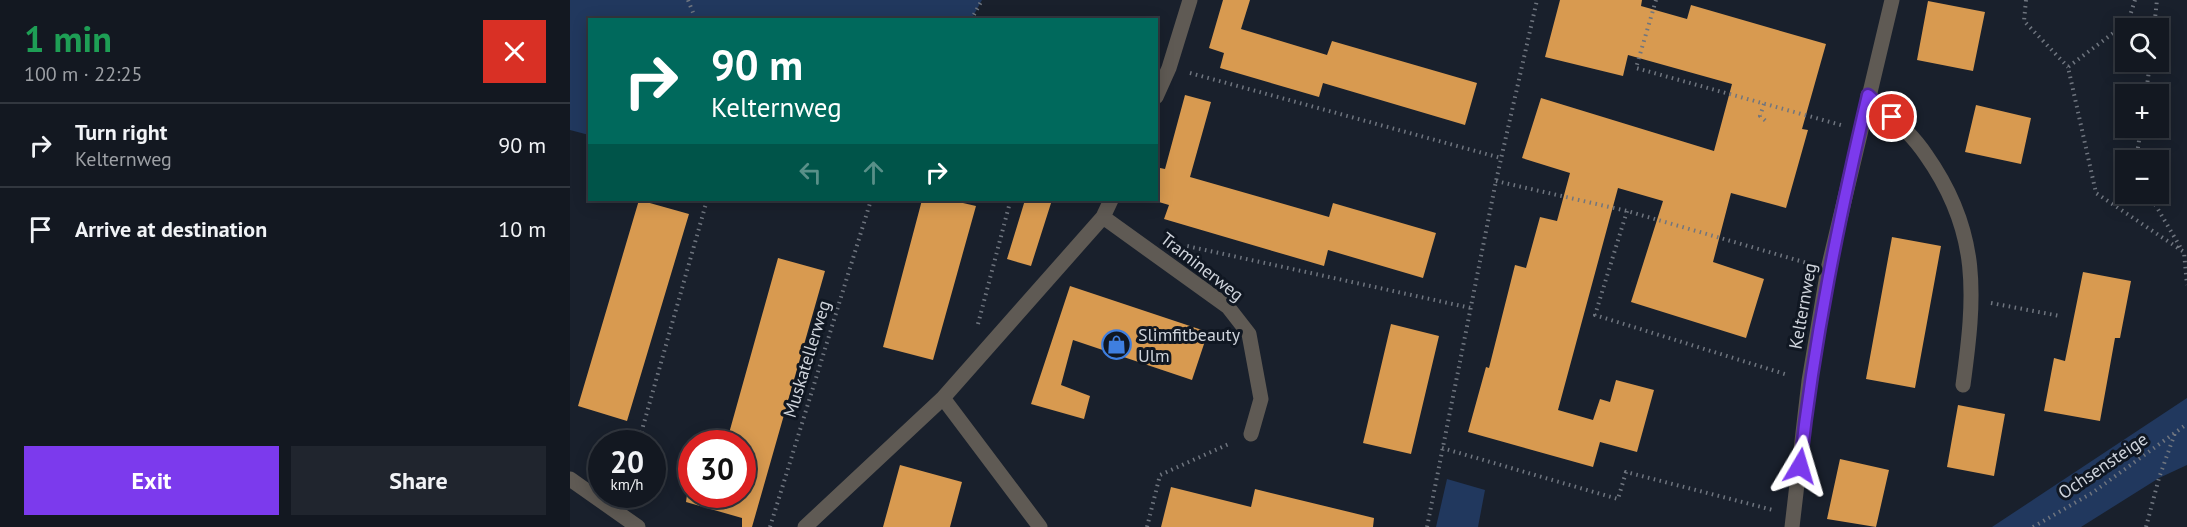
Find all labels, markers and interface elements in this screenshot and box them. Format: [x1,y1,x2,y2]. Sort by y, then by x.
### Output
text: 1 min [24,15,112,62]
map controls [2115,18,2169,204]
button: search [2115,18,2169,72]
button: close [483,20,546,83]
text: 90 m [711,37,803,92]
icon: right [612,42,690,120]
text: 100 m · 22:25 [24,61,142,87]
button: + [2115,84,2169,138]
text: Kelternweg [711,90,842,124]
pin [1866,91,1917,142]
icon: arrive [1875,100,1908,133]
text: Turn right [75,118,167,146]
icon: right [24,129,57,162]
text: 90 m [498,131,546,159]
text: Kelternweg [75,146,172,172]
button: − [2115,150,2169,204]
icon: left [794,156,827,189]
icon: ahead [857,156,890,189]
icon: right [920,156,953,189]
icon: arrive [24,213,57,246]
text: Arrive at destination [75,215,267,243]
text: 10 m [498,215,546,243]
street label: Traminerweg [1156,227,1249,306]
street label: Kelternweg [1784,261,1821,351]
street label: Muskatellerweg [778,297,835,420]
place label: Slimfitbeauty Ulm [1138,323,1241,367]
shop icon: Slimfitbeauty Ulm [1101,329,1133,361]
street label: Ochsensteige [2054,427,2152,504]
speed limit sign: 30 [678,430,756,508]
position arrow [1768,434,1832,498]
text: 20 [610,442,644,481]
button: Exit [24,446,279,515]
button: Share [291,446,546,515]
text: km/h [611,475,643,494]

